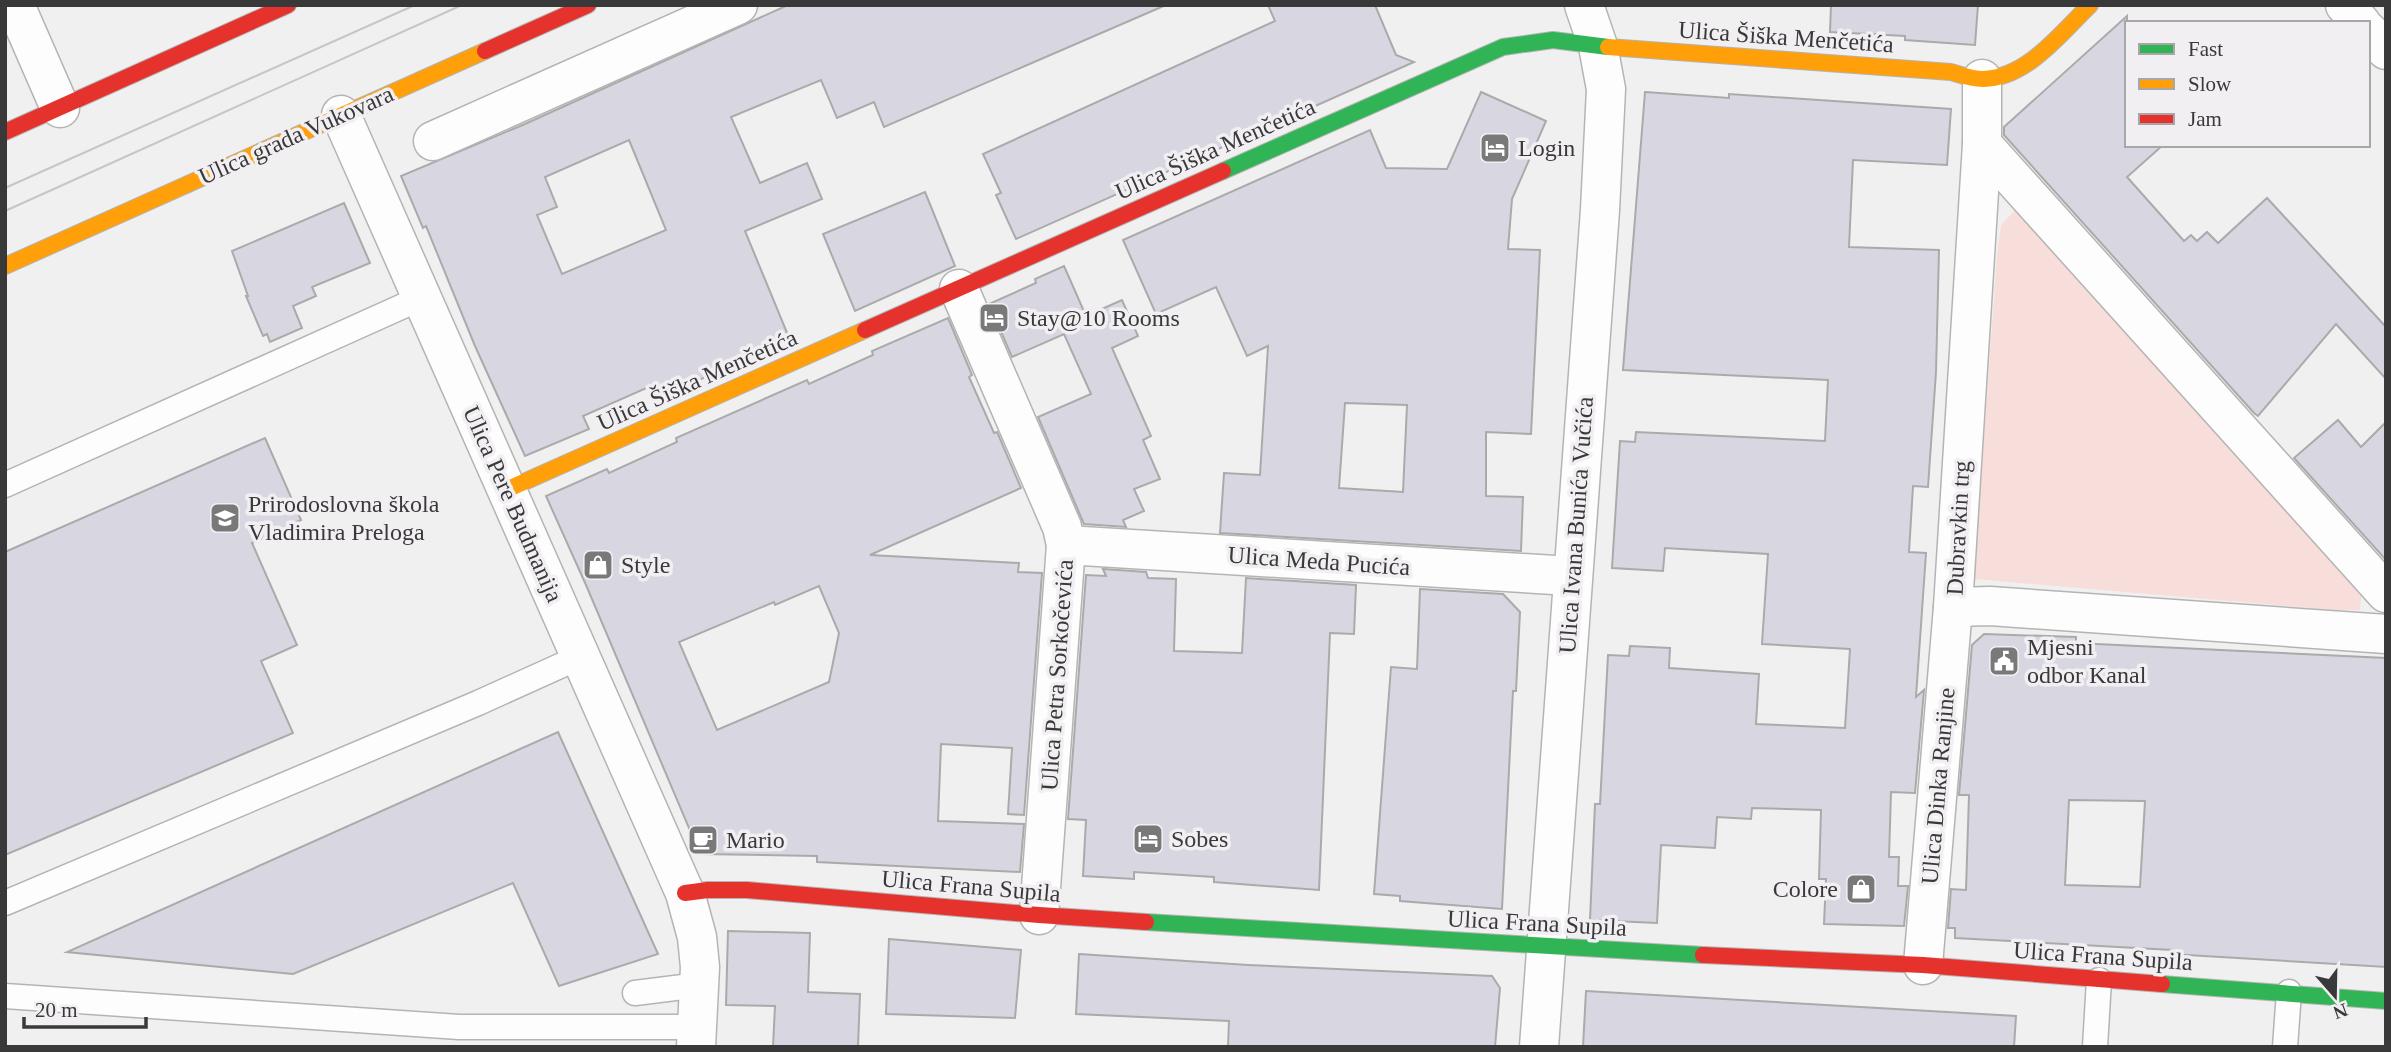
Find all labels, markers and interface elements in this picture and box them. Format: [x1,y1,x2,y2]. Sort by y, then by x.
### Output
street label: Ulica Šiška Menčetića [1677,17,1895,58]
legend [2125,21,2370,147]
text: Fast [2188,37,2223,61]
text: Slow [2188,72,2232,96]
street label: Ulica grada Vukovara [195,80,398,190]
street label: Ulica Šiška Menčetića [1111,93,1319,205]
text: Jam [2188,107,2222,131]
hotel icon: Login [1478,131,1512,165]
place label: Login [1518,135,1575,161]
hotel icon: Stay@10 Rooms [977,301,1011,335]
place label: Stay@10 Rooms [1017,305,1180,331]
street label: Ulica Šiška Menčetića [593,324,801,436]
street label: Ulica Ivana Bunića Vučića [1554,395,1598,654]
street label: Ulica Pere Budmanija [458,402,568,606]
street label: Dubravkin trg [1941,460,1975,596]
place label: Prirodoslovna škola Vladimira Preloga [248,491,440,545]
school or university icon: Prirodoslovna škola Vladimira Preloga [208,501,242,535]
street label: Ulica Meda Pucića [1227,542,1411,580]
shop icon: Style [581,548,615,582]
place label: Style [621,552,670,578]
street label: Ulica Petra Sorkočevića [1036,558,1078,792]
place label: Mjesni odbor Kanal [2027,634,2147,688]
public building icon: Mjesni odbor Kanal [1987,644,2021,678]
street label: Ulica Dinka Ranjine [1916,687,1960,885]
hotel icon: Sobes [1131,822,1165,856]
cafe icon: Mario [686,823,720,857]
place label: Sobes [1171,826,1228,852]
place label: Mario [726,827,785,853]
street label: Ulica Frana Supila [880,865,1062,907]
shop icon: Colore [1844,872,1878,906]
place label: Colore [1773,876,1838,902]
street label: Ulica Frana Supila [1446,905,1628,941]
street label: Ulica Frana Supila [2012,937,2194,975]
north arrow [2300,961,2370,1031]
scale bar [24,986,147,1030]
text: 20 m [35,998,78,1022]
text: N [2330,999,2351,1024]

